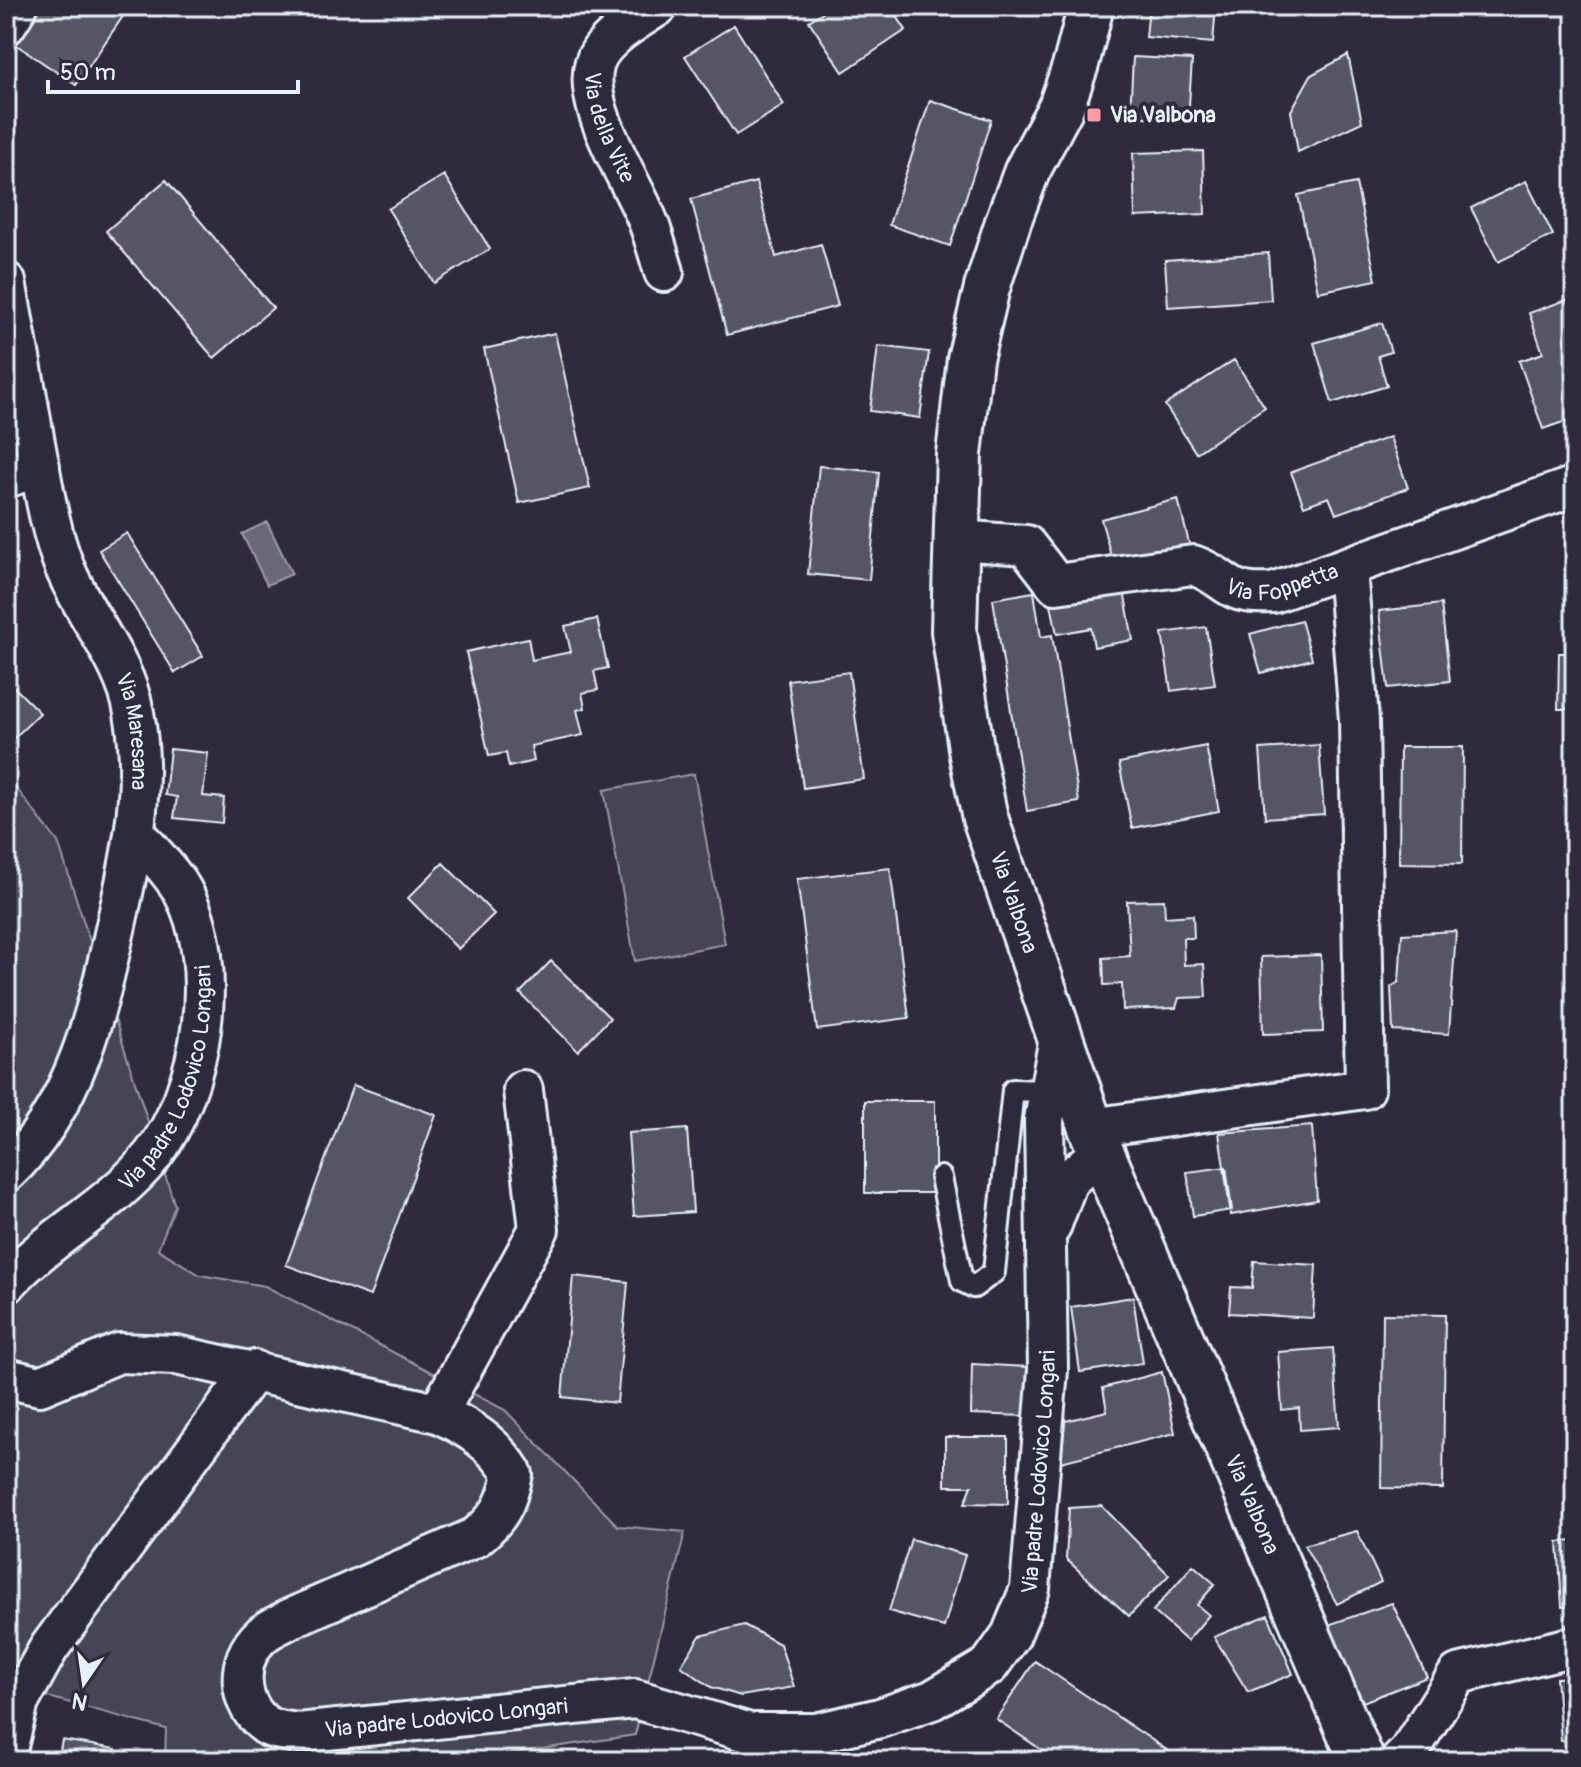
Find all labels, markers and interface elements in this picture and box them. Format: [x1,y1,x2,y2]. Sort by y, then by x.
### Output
scale bar [48,44,298,94]
text: 50 m [60,58,116,87]
street label: Via della Vite [578,72,641,188]
place label: Via Valbona [1110,101,1216,129]
marker: Via Valbona [1085,106,1103,124]
street label: Via Foppetta [1220,557,1342,607]
street label: Via Maresana [109,669,153,791]
street label: Via Valbona [983,848,1044,957]
street label: Via padre Lodovico Longari [113,964,218,1197]
street label: Via padre Lodovico Longari [1016,1350,1062,1595]
street label: Via Valbona [1218,1450,1286,1559]
north arrow [44,1643,124,1723]
text: N [69,1686,90,1717]
street label: Via padre Lodovico Longari [323,1692,569,1744]

